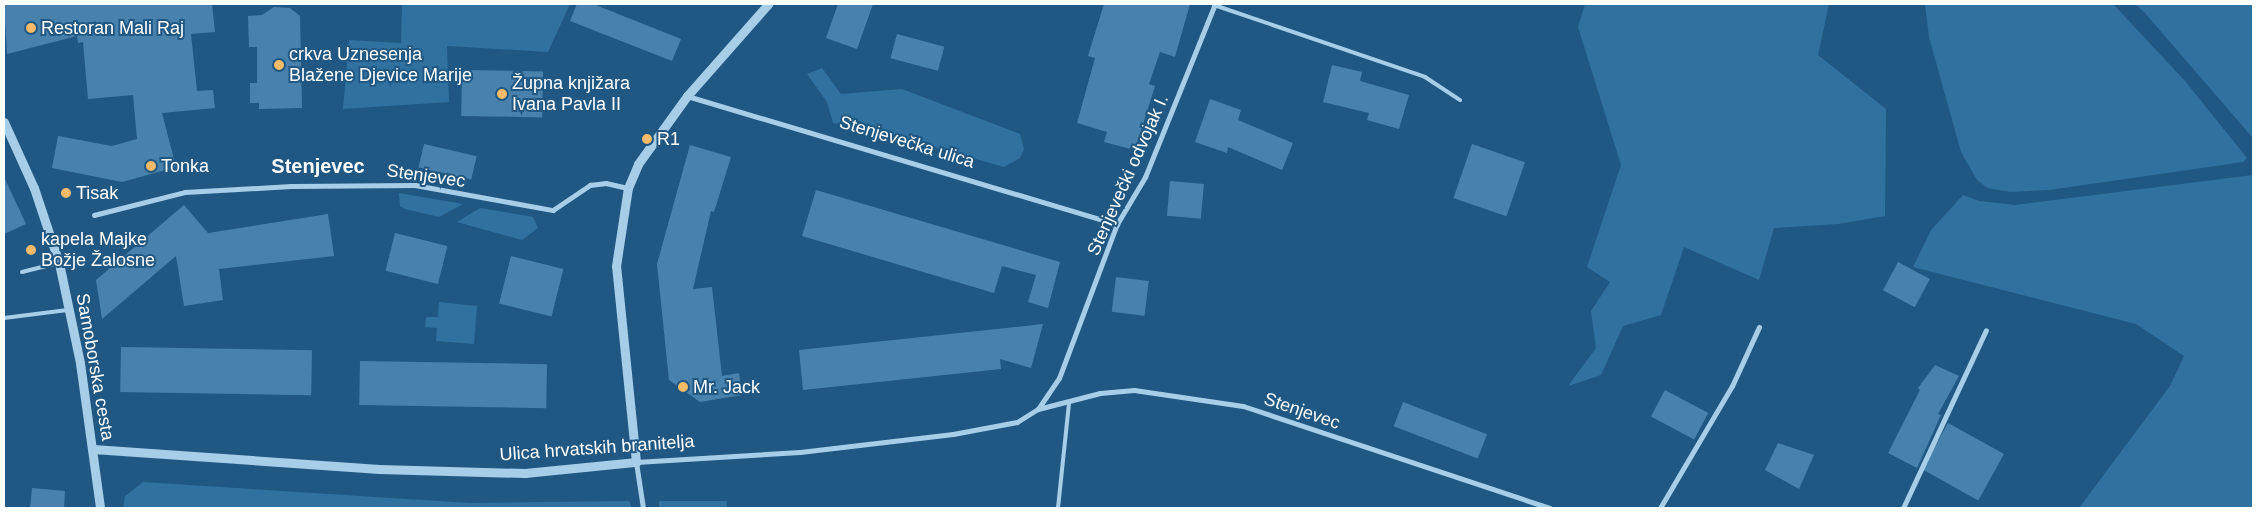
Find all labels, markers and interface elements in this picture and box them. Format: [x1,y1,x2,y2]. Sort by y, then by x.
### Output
place label: Restoran Mali Raj [41,17,184,39]
marker: Restoran Mali Raj [25,22,37,34]
place label: crkva Uznesenja Blažene Djevice Marije [289,44,472,86]
marker: crkva Uznesenja Blažene Djevice Marije [273,59,285,71]
place label: Župna knjižara Ivana Pavla II [512,73,630,116]
marker: Župna knjižara Ivana Pavla II [496,88,508,100]
street label: Stenjevečki odvojak I. [1083,91,1173,259]
street label: Stenjevečka ulica [837,111,977,173]
place label: R1 [657,128,680,150]
marker: R1 [641,133,653,145]
district label: Stenjevec [271,154,365,178]
place label: Tonka [161,155,209,177]
marker: Tonka [145,160,157,172]
street label: Stenjevec [385,160,467,192]
place label: Tisak [76,182,118,204]
marker: Tisak [60,187,72,199]
place label: kapela Majke Božje Žalosne [41,229,155,272]
marker: kapela Majke Božje Žalosne [25,244,37,256]
street label: Samoborska cesta [71,292,119,442]
place label: Mr. Jack [693,376,760,398]
marker: Mr. Jack [677,381,689,393]
street label: Stenjevec [1261,388,1343,434]
street label: Ulica hrvatskih branitelja [499,430,695,466]

